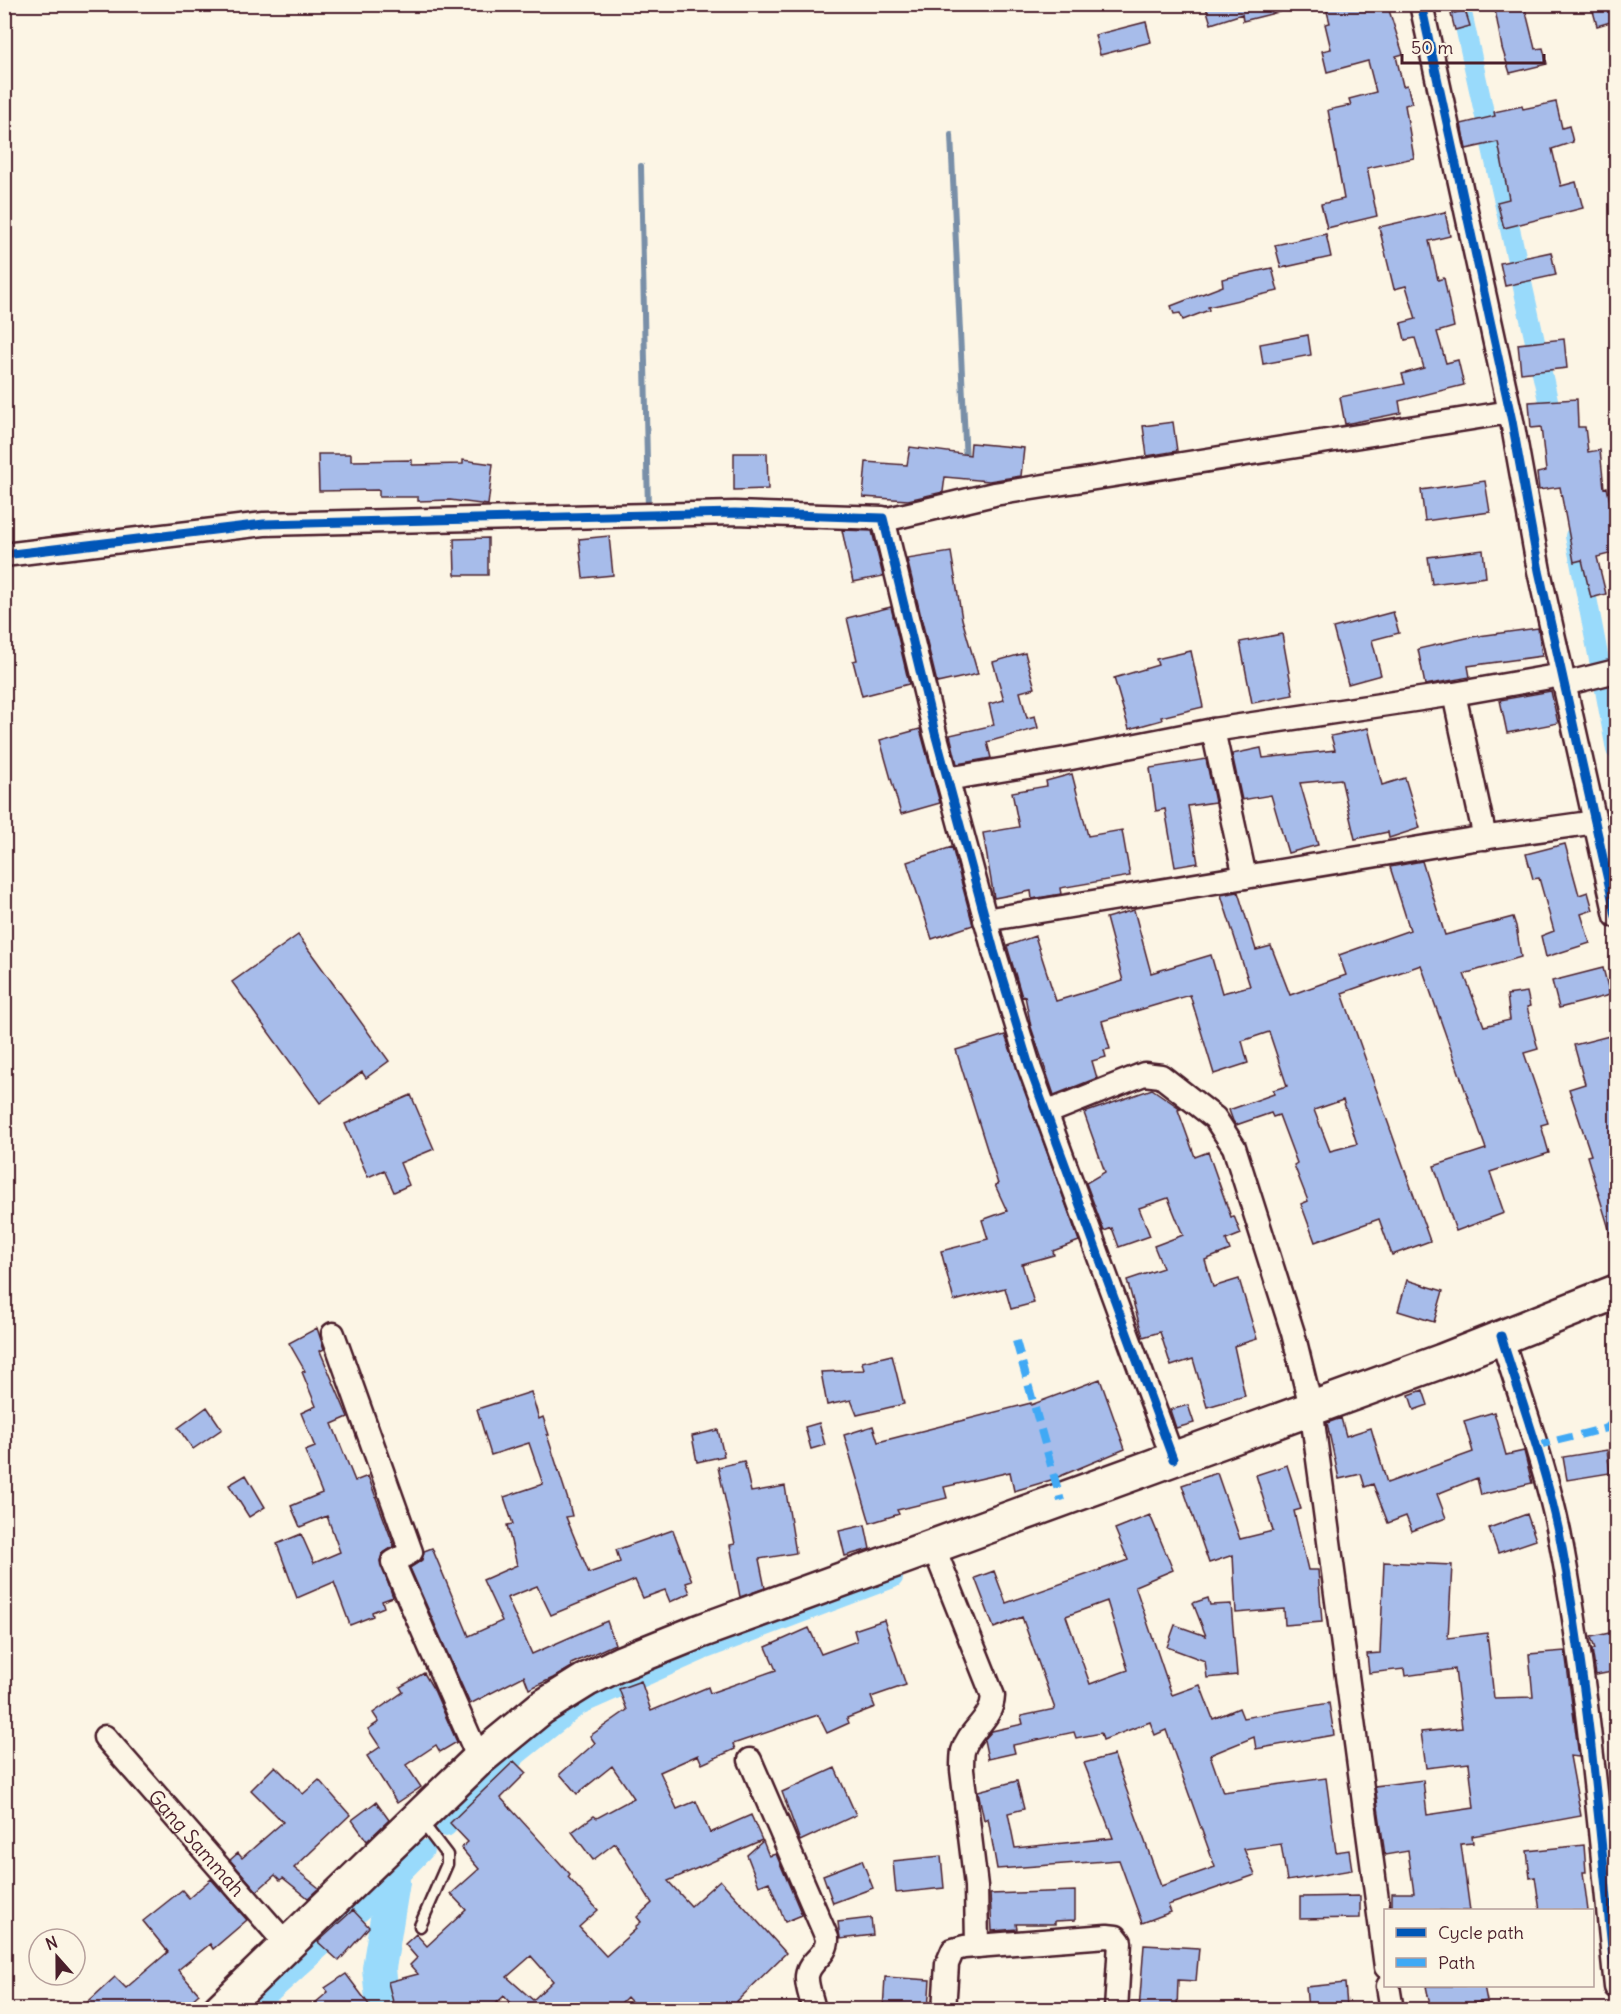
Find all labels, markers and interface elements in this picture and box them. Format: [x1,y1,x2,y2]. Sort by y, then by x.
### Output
scale bar [1402,27,1544,65]
text: 50 m [1411,36,1453,59]
street label: Gang Sammah [144,1784,251,1901]
legend [1384,1909,1594,1987]
text: Cycle path [1438,1921,1524,1944]
north arrow [27,1927,87,1987]
text: N [43,1932,60,1954]
text: Path [1438,1951,1475,1974]

